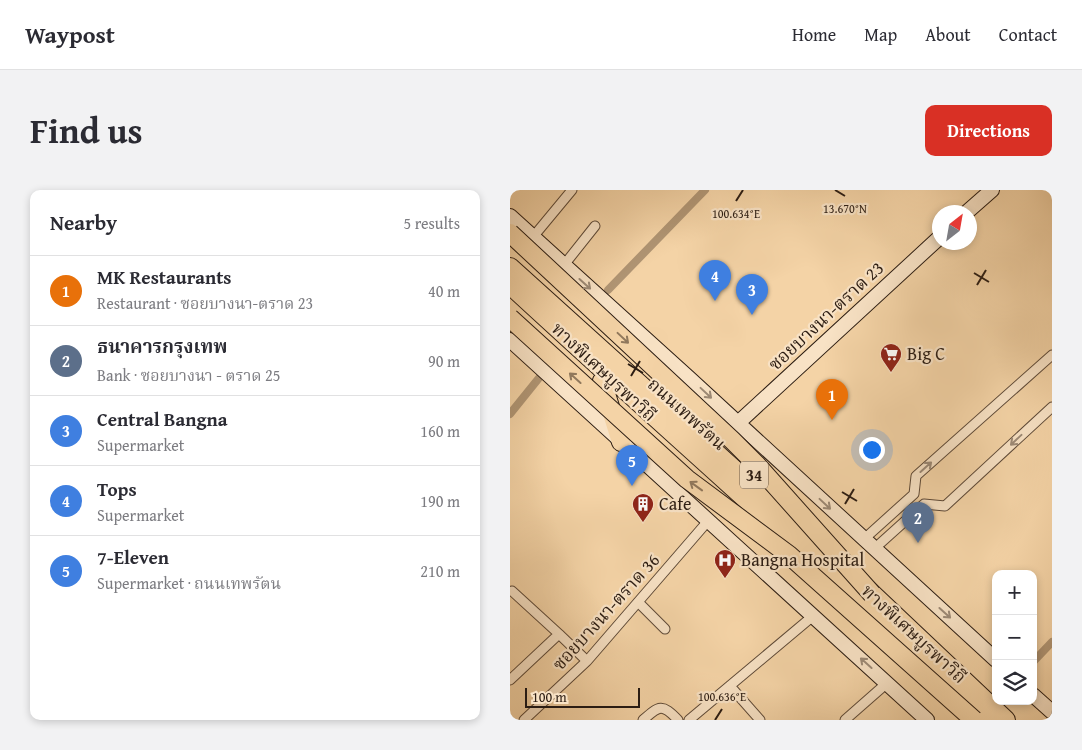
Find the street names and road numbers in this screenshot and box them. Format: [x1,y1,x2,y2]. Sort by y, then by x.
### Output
street label: ซอยบางนา-ตราด 23 [762,255,890,377]
street label: ทางพิเศษบูรพาวิถี [546,316,663,428]
street label: ถนนเทพรัตน [642,371,733,457]
road number: 34 [740,462,768,488]
street label: ซอยบางนา-ตราด 36 [546,547,666,676]
street label: ทางพิเศษบูรพาวิถี [856,578,973,690]

